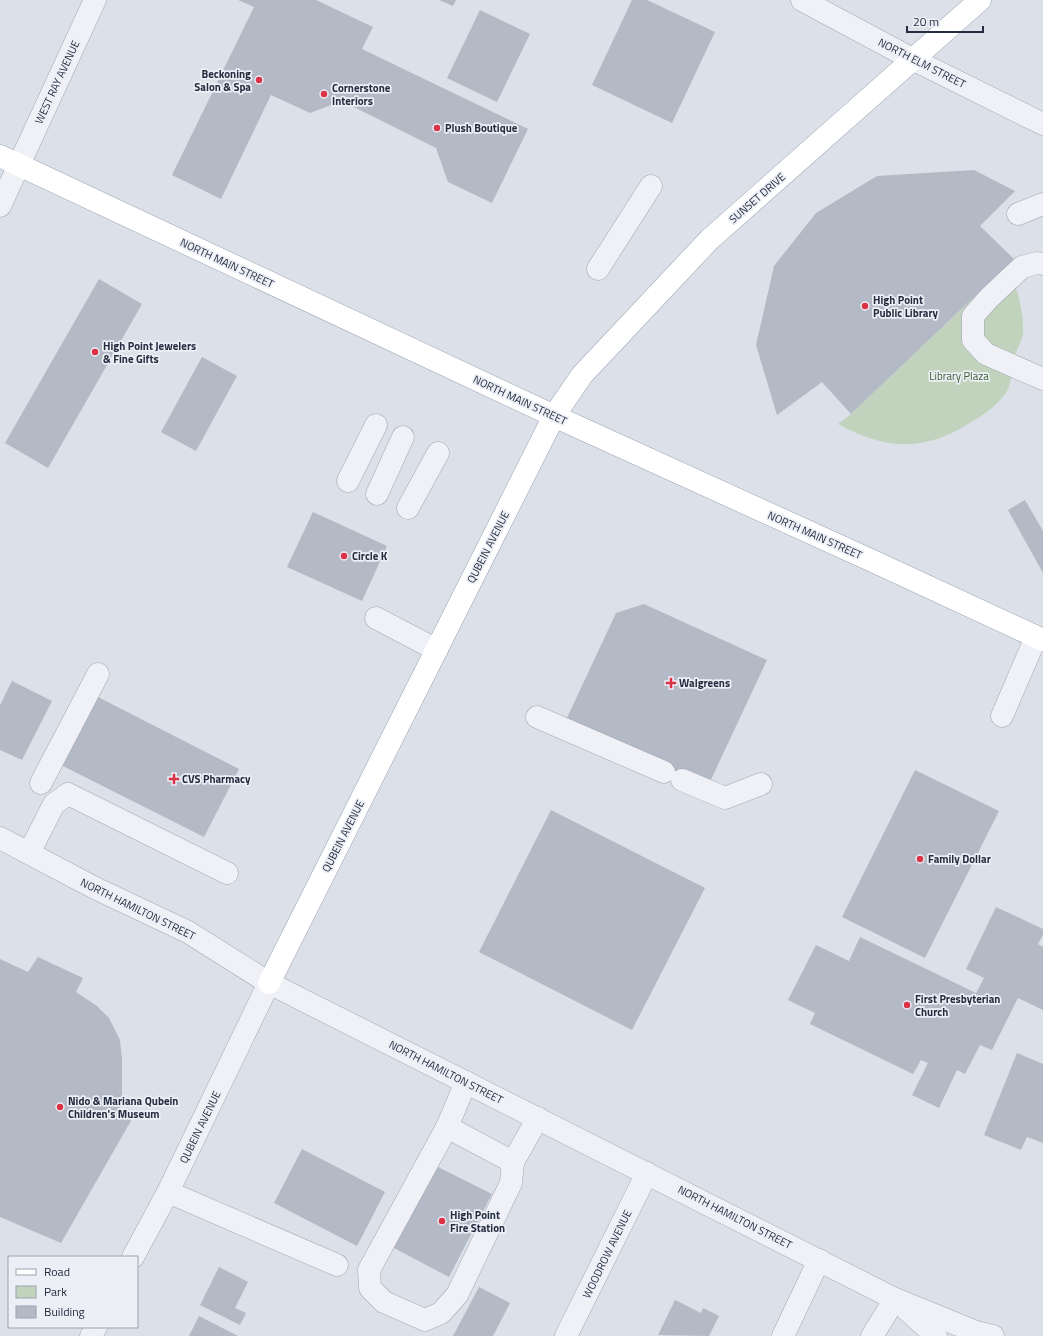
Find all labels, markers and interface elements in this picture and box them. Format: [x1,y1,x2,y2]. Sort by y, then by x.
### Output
scale bar [907,8,983,34]
text: 20 m [913,12,939,31]
street label: NORTH ELM STREET [875,34,969,92]
street label: WEST RAY AVENUE [31,38,83,126]
place label: Beckoning Salon & Spa [194,66,251,95]
marker: Beckoning Salon & Spa [254,75,264,85]
place label: Cornerstone Interiors [332,80,391,109]
marker: Cornerstone Interiors [319,89,329,99]
place label: Plush Boutique [445,120,518,136]
marker: Plush Boutique [432,123,442,133]
street label: SUNSET DRIVE [725,169,789,227]
street label: NORTH MAIN STREET [177,234,277,292]
place label: High Point Public Library [873,292,938,321]
marker: High Point Public Library [860,301,870,311]
place label: High Point Jewelers & Fine Gifts [103,338,196,367]
marker: High Point Jewelers & Fine Gifts [90,347,100,357]
park label: Library Plaza [929,368,989,384]
street label: NORTH MAIN STREET [470,371,570,429]
street label: NORTH MAIN STREET [765,507,865,563]
street label: QUBEIN AVENUE [463,508,513,586]
place label: Circle K [352,548,388,564]
marker: Circle K [339,551,349,561]
place label: Walgreens [679,675,730,691]
marker: Walgreens [666,678,676,688]
place label: CVS Pharmacy [182,771,251,787]
marker: CVS Pharmacy [169,774,179,784]
street label: QUBEIN AVENUE [318,797,368,875]
place label: Family Dollar [928,851,991,867]
marker: Family Dollar [915,854,925,864]
street label: NORTH HAMILTON STREET [78,874,198,944]
place label: First Presbyterian Church [915,991,1000,1020]
marker: First Presbyterian Church [902,1000,912,1010]
street label: NORTH HAMILTON STREET [386,1036,506,1108]
street label: QUBEIN AVENUE [175,1088,225,1166]
place label: Nido & Mariana Qubein Children's Museum [68,1093,178,1122]
marker: Nido & Mariana Qubein Children's Museum [55,1102,65,1112]
street label: NORTH HAMILTON STREET [675,1181,795,1253]
place label: High Point Fire Station [450,1207,505,1236]
street label: WOODROW AVENUE [579,1207,635,1301]
marker: High Point Fire Station [437,1216,447,1226]
legend [8,1256,138,1328]
text: Road [44,1262,70,1281]
text: Park [44,1282,67,1301]
text: Building [44,1302,85,1321]

